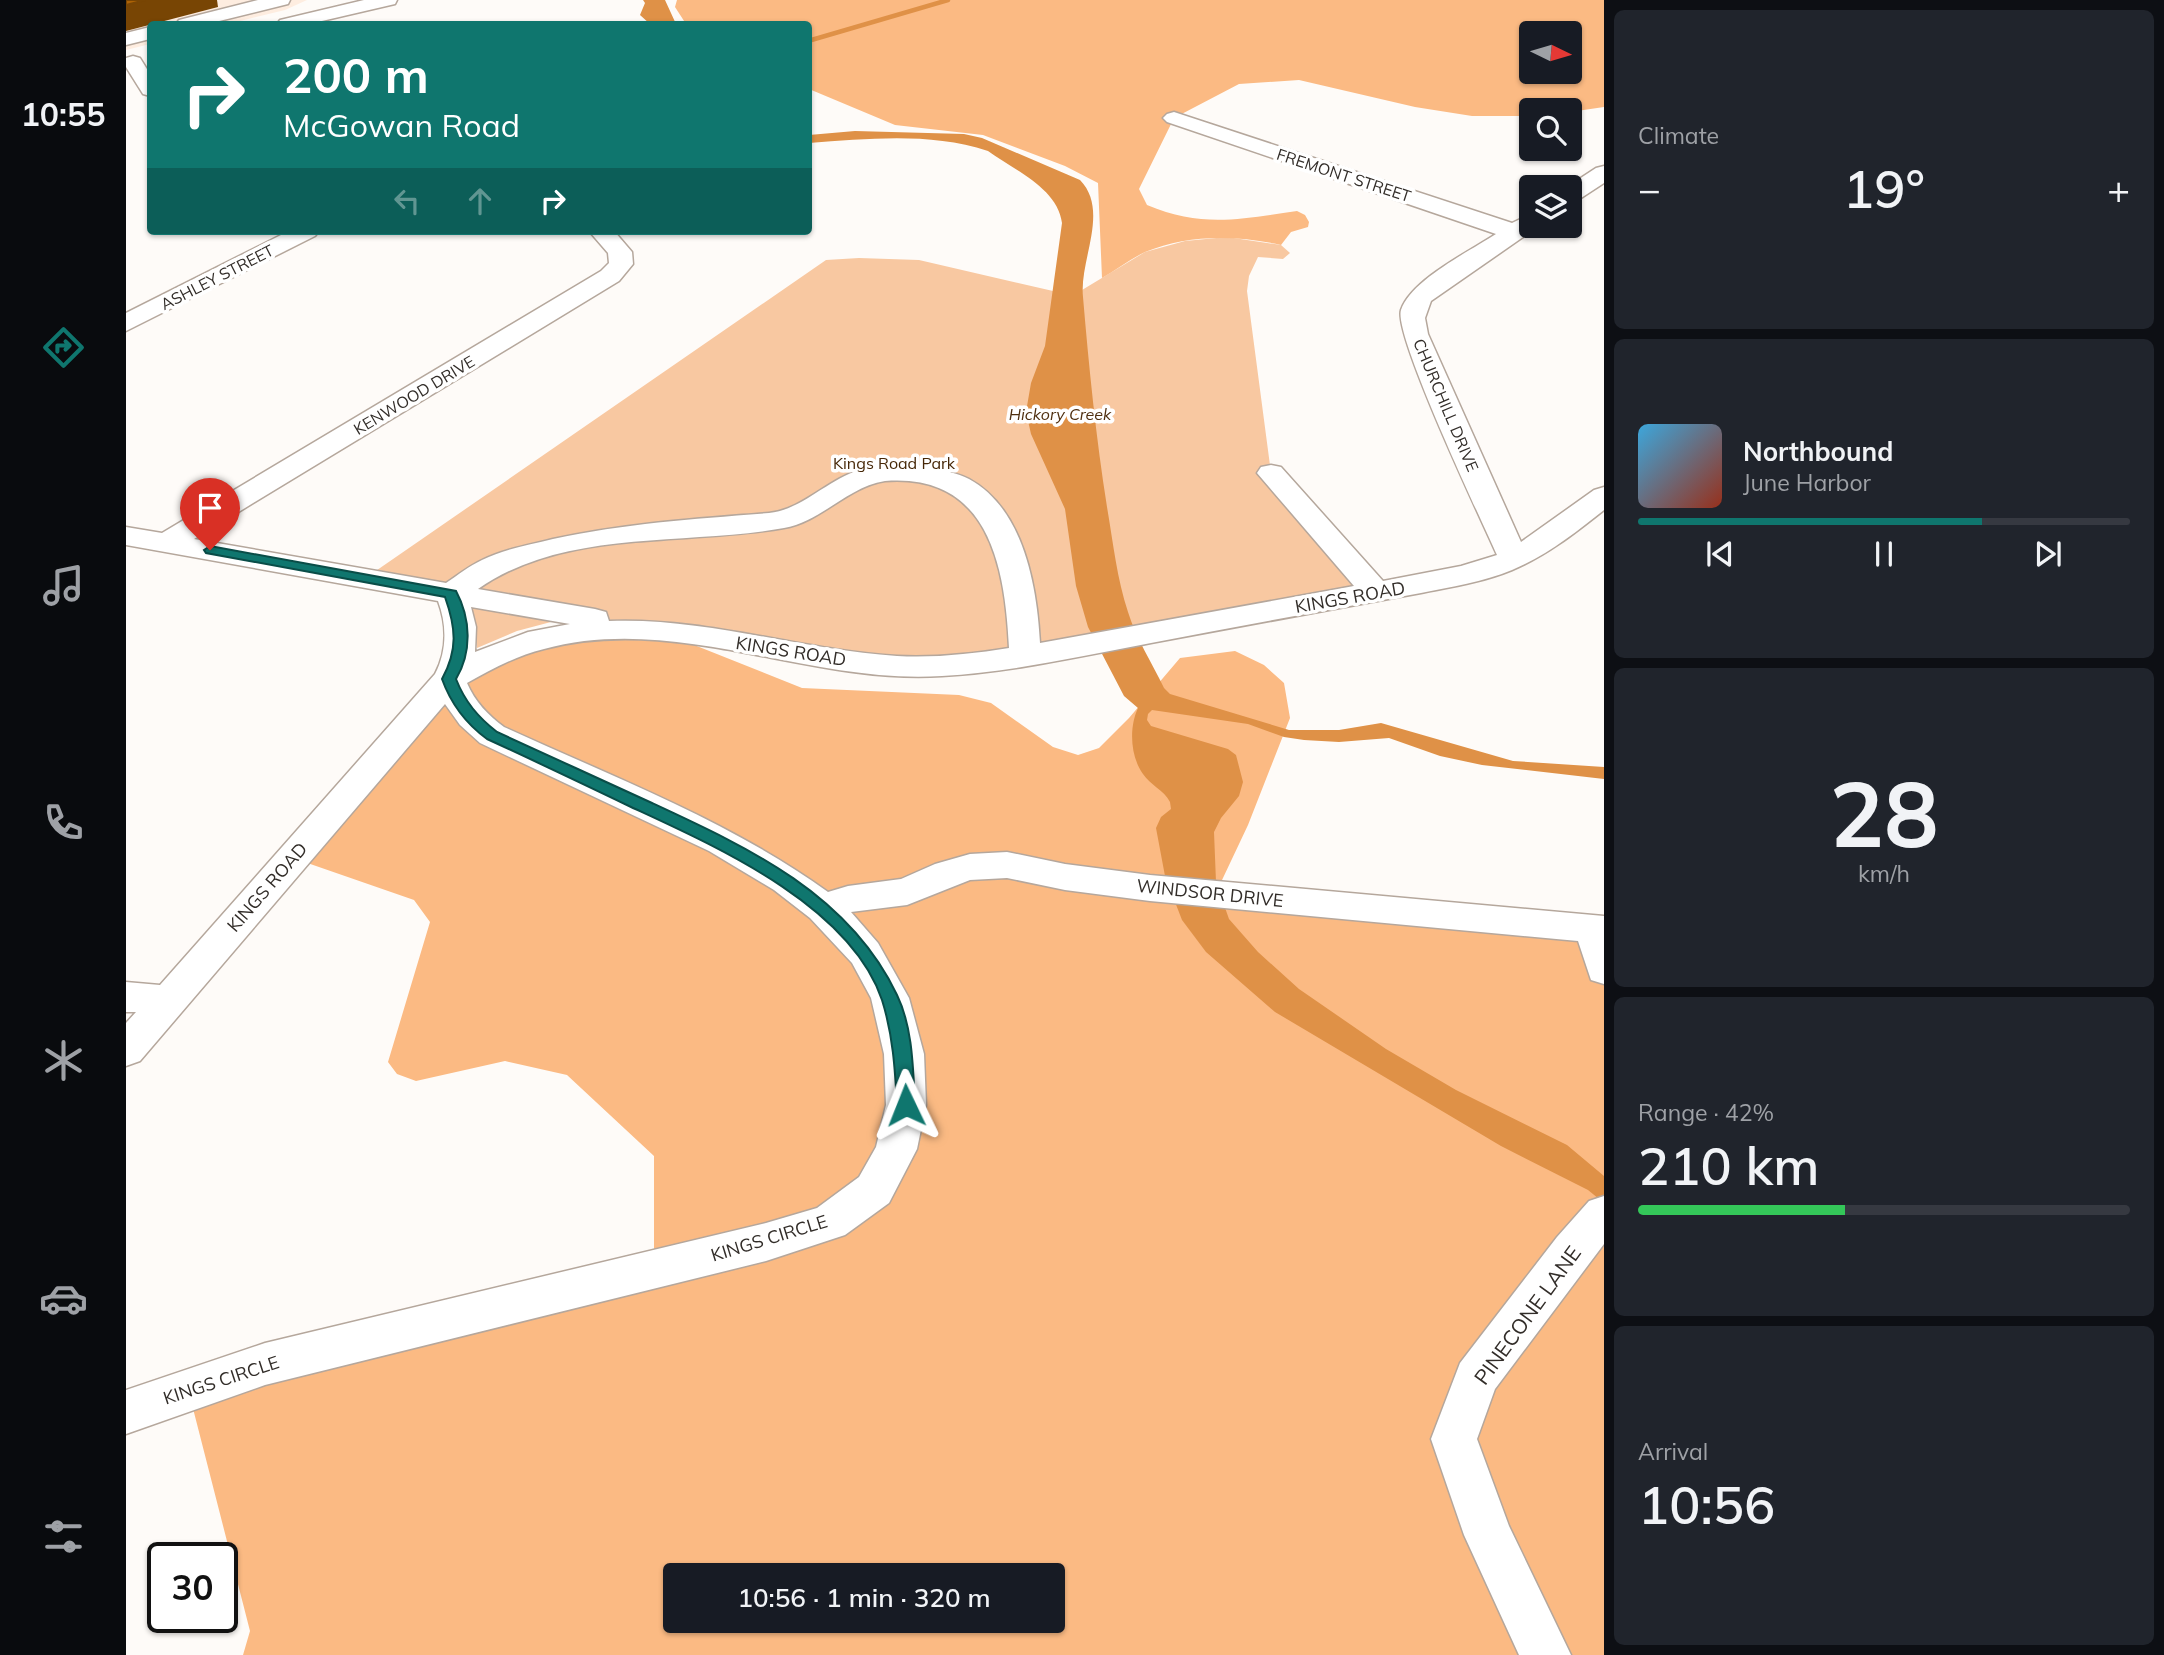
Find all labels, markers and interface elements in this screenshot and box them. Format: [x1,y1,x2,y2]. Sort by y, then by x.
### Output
north arrow [1519,21,1582,84]
map controls [1519,21,1582,238]
text: 200 m [283,44,429,105]
icon: right [168,49,259,140]
text: 10:55 [21,94,105,134]
button: search [1519,98,1582,161]
text: McGowan Road [283,105,520,145]
text: Climate [1638,121,1719,150]
street label: FREMONT STREET [1274,144,1414,206]
text: 19° [1843,156,1925,221]
text: − [1638,165,1661,213]
text: + [2107,165,2130,213]
button: layers [1519,175,1582,238]
icon: left [388,182,426,220]
icon: ahead [461,182,499,220]
icon: right [534,182,572,220]
street label: ASHLEY STREET [157,240,277,314]
icon: directions [39,323,88,372]
street label: CHURCHILL DRIVE [1409,335,1483,475]
street label: KENWOOD DRIVE [350,351,478,439]
water label: Hickory Creek [1009,404,1112,424]
text: Northbound [1743,435,1893,468]
park label: Kings Road Park [833,453,956,473]
text: June Harbor [1743,468,1871,497]
pin [180,478,240,550]
icon: arrive [191,489,229,527]
icon: previous [1701,535,1739,573]
icon: pause [1865,535,1903,573]
icon: next [2029,535,2067,573]
icon: music [39,561,88,610]
street label: KINGS ROAD [1293,576,1407,618]
street label: KINGS ROAD [734,631,848,671]
text: 28 [1829,756,1939,870]
icon: phone [39,798,88,847]
street label: KINGS ROAD [222,837,312,937]
text: km/h [1858,859,1910,888]
street label: WINDSOR DRIVE [1135,874,1285,912]
icon: climate [39,1036,88,1085]
position arrow [869,1068,943,1142]
text: Range · 42% [1638,1098,1774,1127]
text: 210 km [1638,1133,1819,1198]
street label: KINGS CIRCLE [708,1209,830,1267]
street label: PINECONE LANE [1468,1241,1586,1389]
icon: car [39,1274,88,1323]
street label: KINGS CIRCLE [160,1350,282,1410]
text: Arrival [1638,1437,1708,1466]
text: 10:56 [1638,1472,1775,1537]
icon: filters [39,1512,88,1561]
speed limit sign: 30 [147,1542,238,1633]
text: 10:56 · 1 min · 320 m [737,1581,991,1614]

